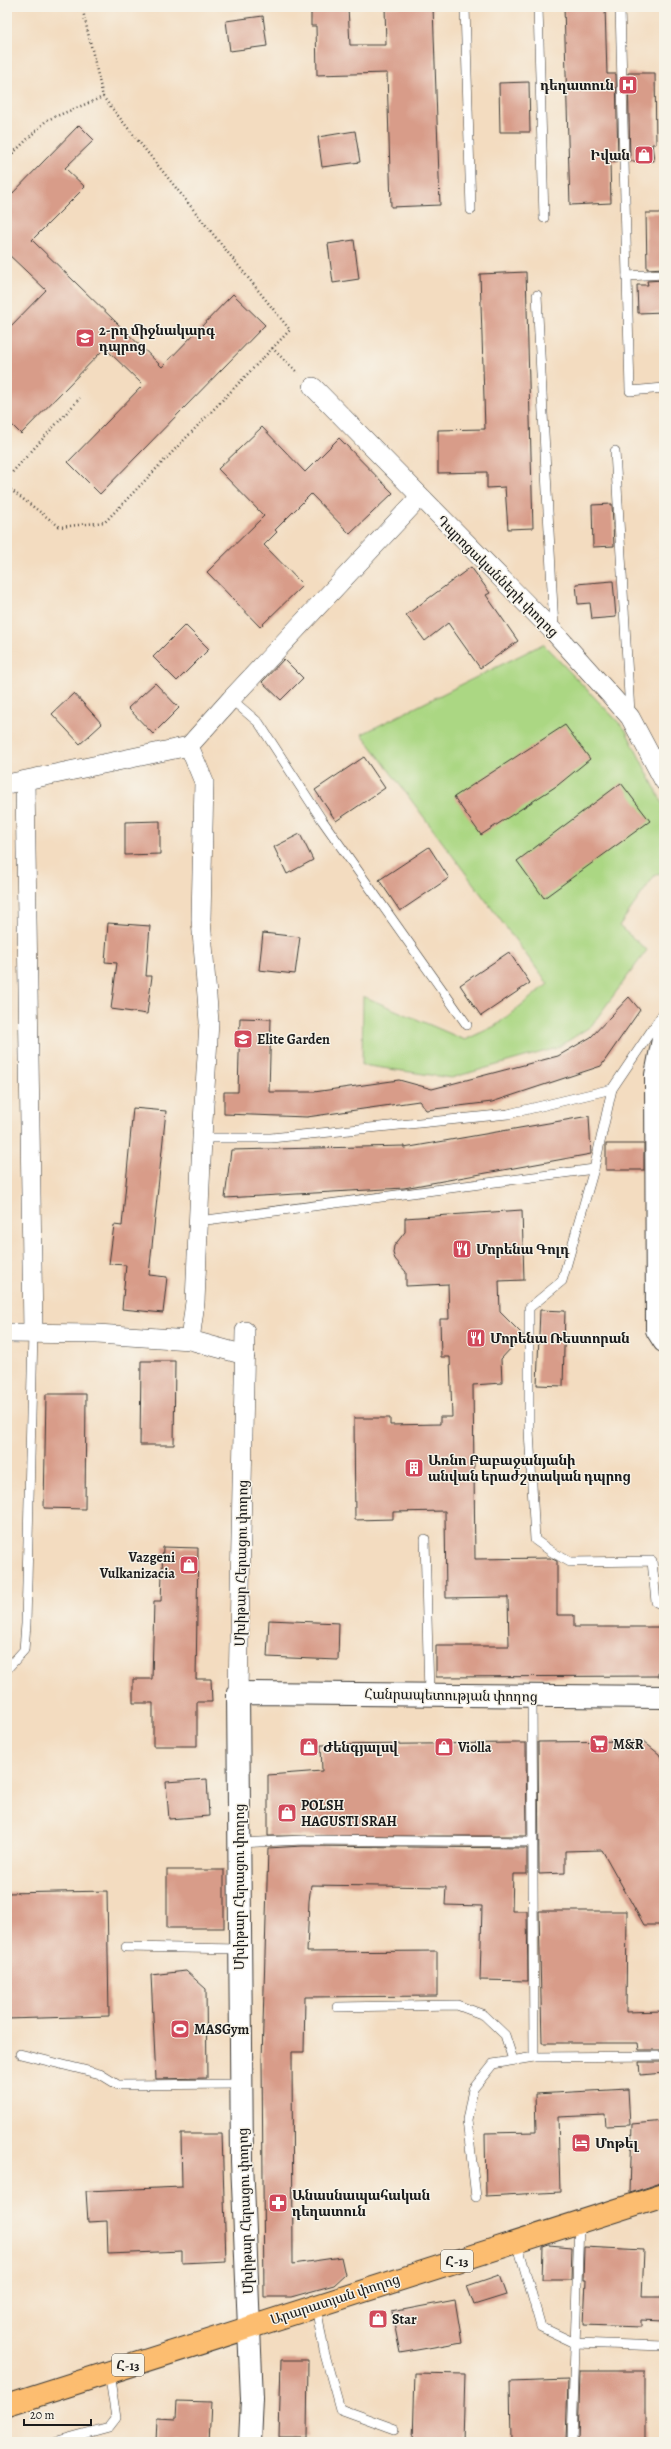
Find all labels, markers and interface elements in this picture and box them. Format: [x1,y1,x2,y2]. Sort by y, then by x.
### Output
hospital icon: դեղատուն [617,74,639,96]
place label: դեղատուն [540,76,614,95]
shop icon: Իվան [633,144,655,166]
place label: Իվան [590,146,630,165]
place label: 2-րդ միջնակարգ դպրոց [99,321,216,356]
school or university icon: 2-րդ միջնակարգ դպրոց [74,327,96,349]
street label: Դպրոցականների փողոց [433,511,563,641]
school or university icon: Elite Garden [232,1028,254,1050]
place label: Elite Garden [257,1030,330,1049]
restaurant icon: Մորենա Գոլդ [451,1238,473,1260]
place label: Մորենա Գոլդ [476,1240,570,1259]
restaurant icon: Մորենա Ռեստորան [465,1327,487,1349]
place label: Մորենա Ռեստորան [490,1329,630,1348]
place label: Առնո Բաբաջանյանի անվան երաժշտական դպրոց [428,1451,631,1486]
building icon: Առնո Բաբաջանյանի անվան երաժշտական դպրոց [403,1457,425,1479]
street label: Մխիթար Հերացու փողոց [231,1480,252,1646]
place label: Vazgeni Vulkanizacia [99,1548,175,1583]
shop icon: Vazgeni Vulkanizacia [178,1554,200,1576]
street label: Հանրապետության փողոց [364,1684,538,1707]
supermarket icon: M&R [588,1733,610,1755]
place label: M&R [613,1735,644,1754]
shop icon: Ժենգյալսվ [298,1736,320,1758]
shop icon: Violla [433,1736,455,1758]
place label: Ժենգյալսվ [323,1738,399,1757]
place label: Violla [457,1738,492,1757]
place label: POLSH HAGUSTI SRAH [301,1796,397,1831]
shop icon: POLSH HAGUSTI SRAH [276,1802,298,1824]
street label: Մխիթար Հերացու փողոց [230,1804,249,1970]
sports icon: MASGym [169,2018,191,2040]
place label: MASGym [194,2020,249,2039]
street label: Մխիթար Հերացու փողոց [233,2127,258,2295]
hotel icon: Մոթել [570,2132,592,2154]
place label: Մոթել [595,2134,639,2153]
place label: Անասնապահական դեղատուն [292,2186,430,2221]
pharmacy icon: Անասնապահական դեղատուն [267,2192,289,2214]
road number: Հ-13 [441,2250,473,2272]
street label: Արարատյան փողոց [268,2270,402,2329]
shop icon: Star [367,2308,389,2330]
place label: Star [392,2310,417,2329]
road number: Հ-13 [112,2354,144,2376]
scale bar [24,2401,91,2427]
text: 20 m [30,2407,54,2423]

